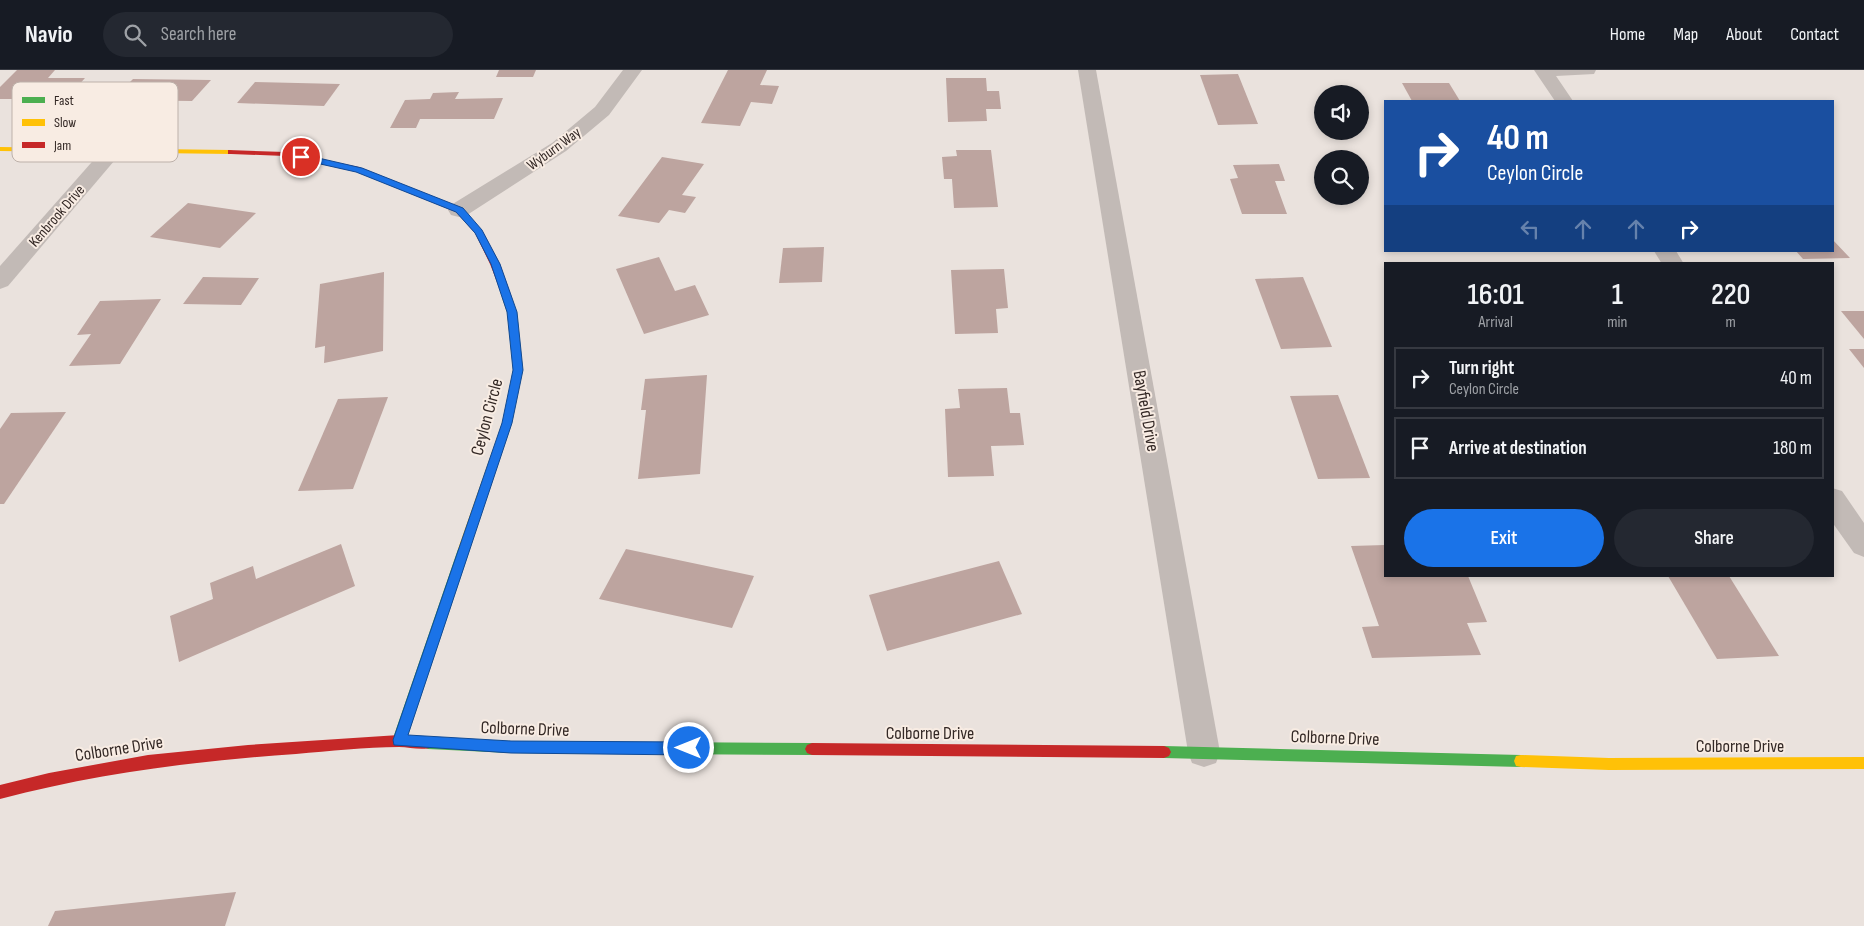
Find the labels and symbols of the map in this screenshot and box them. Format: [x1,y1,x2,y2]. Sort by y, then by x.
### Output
legend [12,82,178,162]
text: Fast [54,92,74,109]
text: Slow [54,114,76,131]
street label: Wyburn Way [523,123,585,175]
pin [280,136,322,178]
text: Jam [53,137,71,154]
street label: Kenbrook Drive [25,181,89,251]
street label: Bayfield Drive [1129,369,1163,453]
street label: Ceylon Circle [467,376,507,458]
street label: Colborne Drive [480,717,570,741]
position arrow [662,721,714,773]
street label: Colborne Drive [886,723,974,744]
street label: Colborne Drive [1290,726,1380,750]
street label: Colborne Drive [74,732,164,766]
street label: Colborne Drive [1696,736,1784,757]

